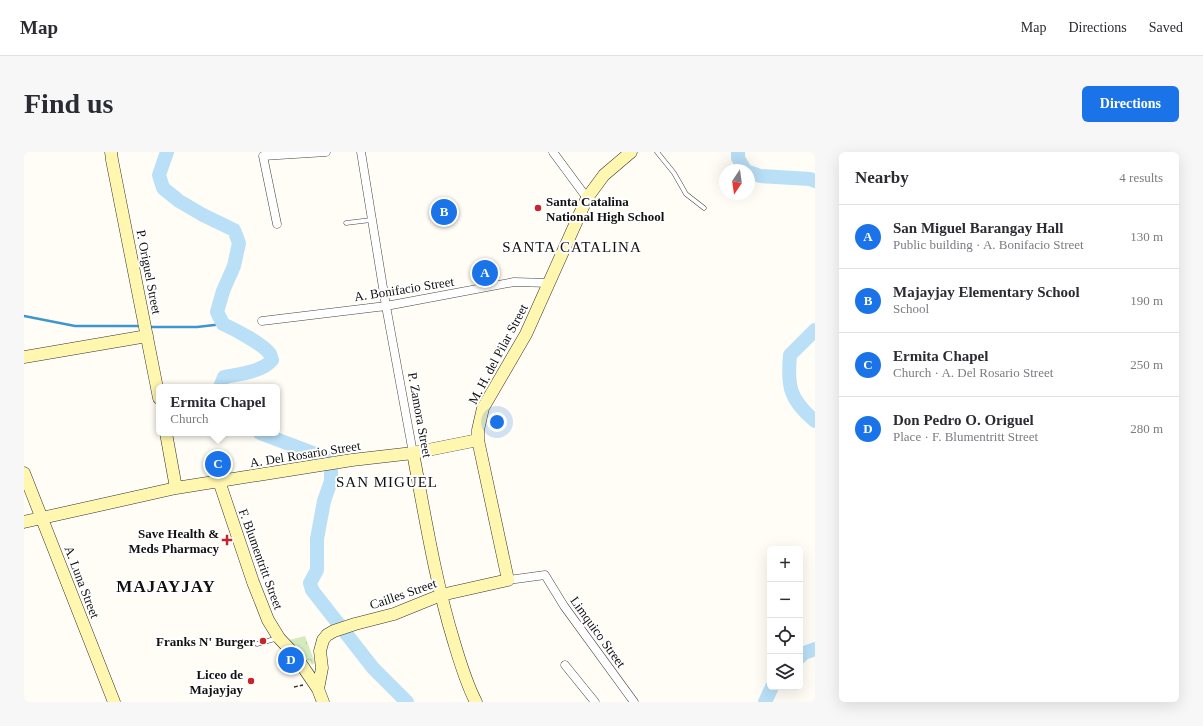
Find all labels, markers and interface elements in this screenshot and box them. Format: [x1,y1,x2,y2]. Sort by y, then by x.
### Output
text: Map [20,17,58,38]
text: Map [1021,20,1046,35]
text: Directions [1068,20,1127,35]
text: Saved [1149,20,1183,35]
button: Directions [1082,86,1179,122]
text: Find us [24,88,114,119]
north arrow [719,164,755,200]
text: Nearby [855,168,909,187]
text: 4 results [1119,170,1163,185]
place label: Santa Catalina National High School [546,194,665,224]
pin: B [431,197,457,227]
marker: Santa Catalina National High School [533,203,543,213]
text: San Miguel Barangay Hall [893,220,1063,236]
street label: P. Origuel Street [133,229,165,316]
text: A [863,229,873,244]
text: 130 m [1130,229,1163,244]
text: Public building · A. Bonifacio Street [893,237,1084,252]
district label: SANTA CATALINA [502,239,642,255]
pin: A [472,258,498,288]
street label: A. Bonifacio Street [353,274,455,304]
text: Majayjay Elementary School [893,284,1080,300]
text: B [864,293,872,308]
text: 190 m [1130,293,1163,308]
street label: M. H. del Pilar Street [465,301,531,407]
text: School [893,301,929,316]
text: Ermita Chapel [893,348,988,364]
text: C [863,357,873,372]
text: 250 m [1130,357,1163,372]
text: Church · A. Del Rosario Street [893,365,1053,380]
street label: P. Zamora Street [405,371,435,459]
popup [156,384,280,436]
text: Ermita Chapel [170,394,266,410]
text: Church [170,411,209,426]
your location [487,412,507,432]
text: Don Pedro O. Origuel [893,412,1034,428]
text: D [863,421,873,436]
text: 280 m [1130,421,1163,436]
text: Place · F. Blumentritt Street [893,429,1038,444]
street label: A. Del Rosario Street [249,438,362,470]
pin: C [205,449,231,479]
district label: SAN MIGUEL [336,474,438,490]
street label: F. Blumentritt Street [236,507,286,612]
place label: Save Health & Meds Pharmacy [128,526,219,556]
marker: Save Health & Meds Pharmacy [222,535,232,545]
street label: A. Luna Street [61,544,103,621]
map controls [767,546,803,690]
button: + [767,546,803,582]
street label: Cailles Street [368,575,439,612]
district label: MAJAYJAY [116,577,216,596]
button: − [767,582,803,618]
street label: Limquico Street [567,594,629,671]
button: locate [767,618,803,654]
place label: Franks N' Burger [156,634,255,649]
marker: Franks N' Burger [258,636,268,646]
pin: D [278,645,304,675]
button: layers [767,654,803,690]
place label: Liceo de Majayjay [190,667,243,697]
marker: Liceo de Majayjay [246,676,256,686]

